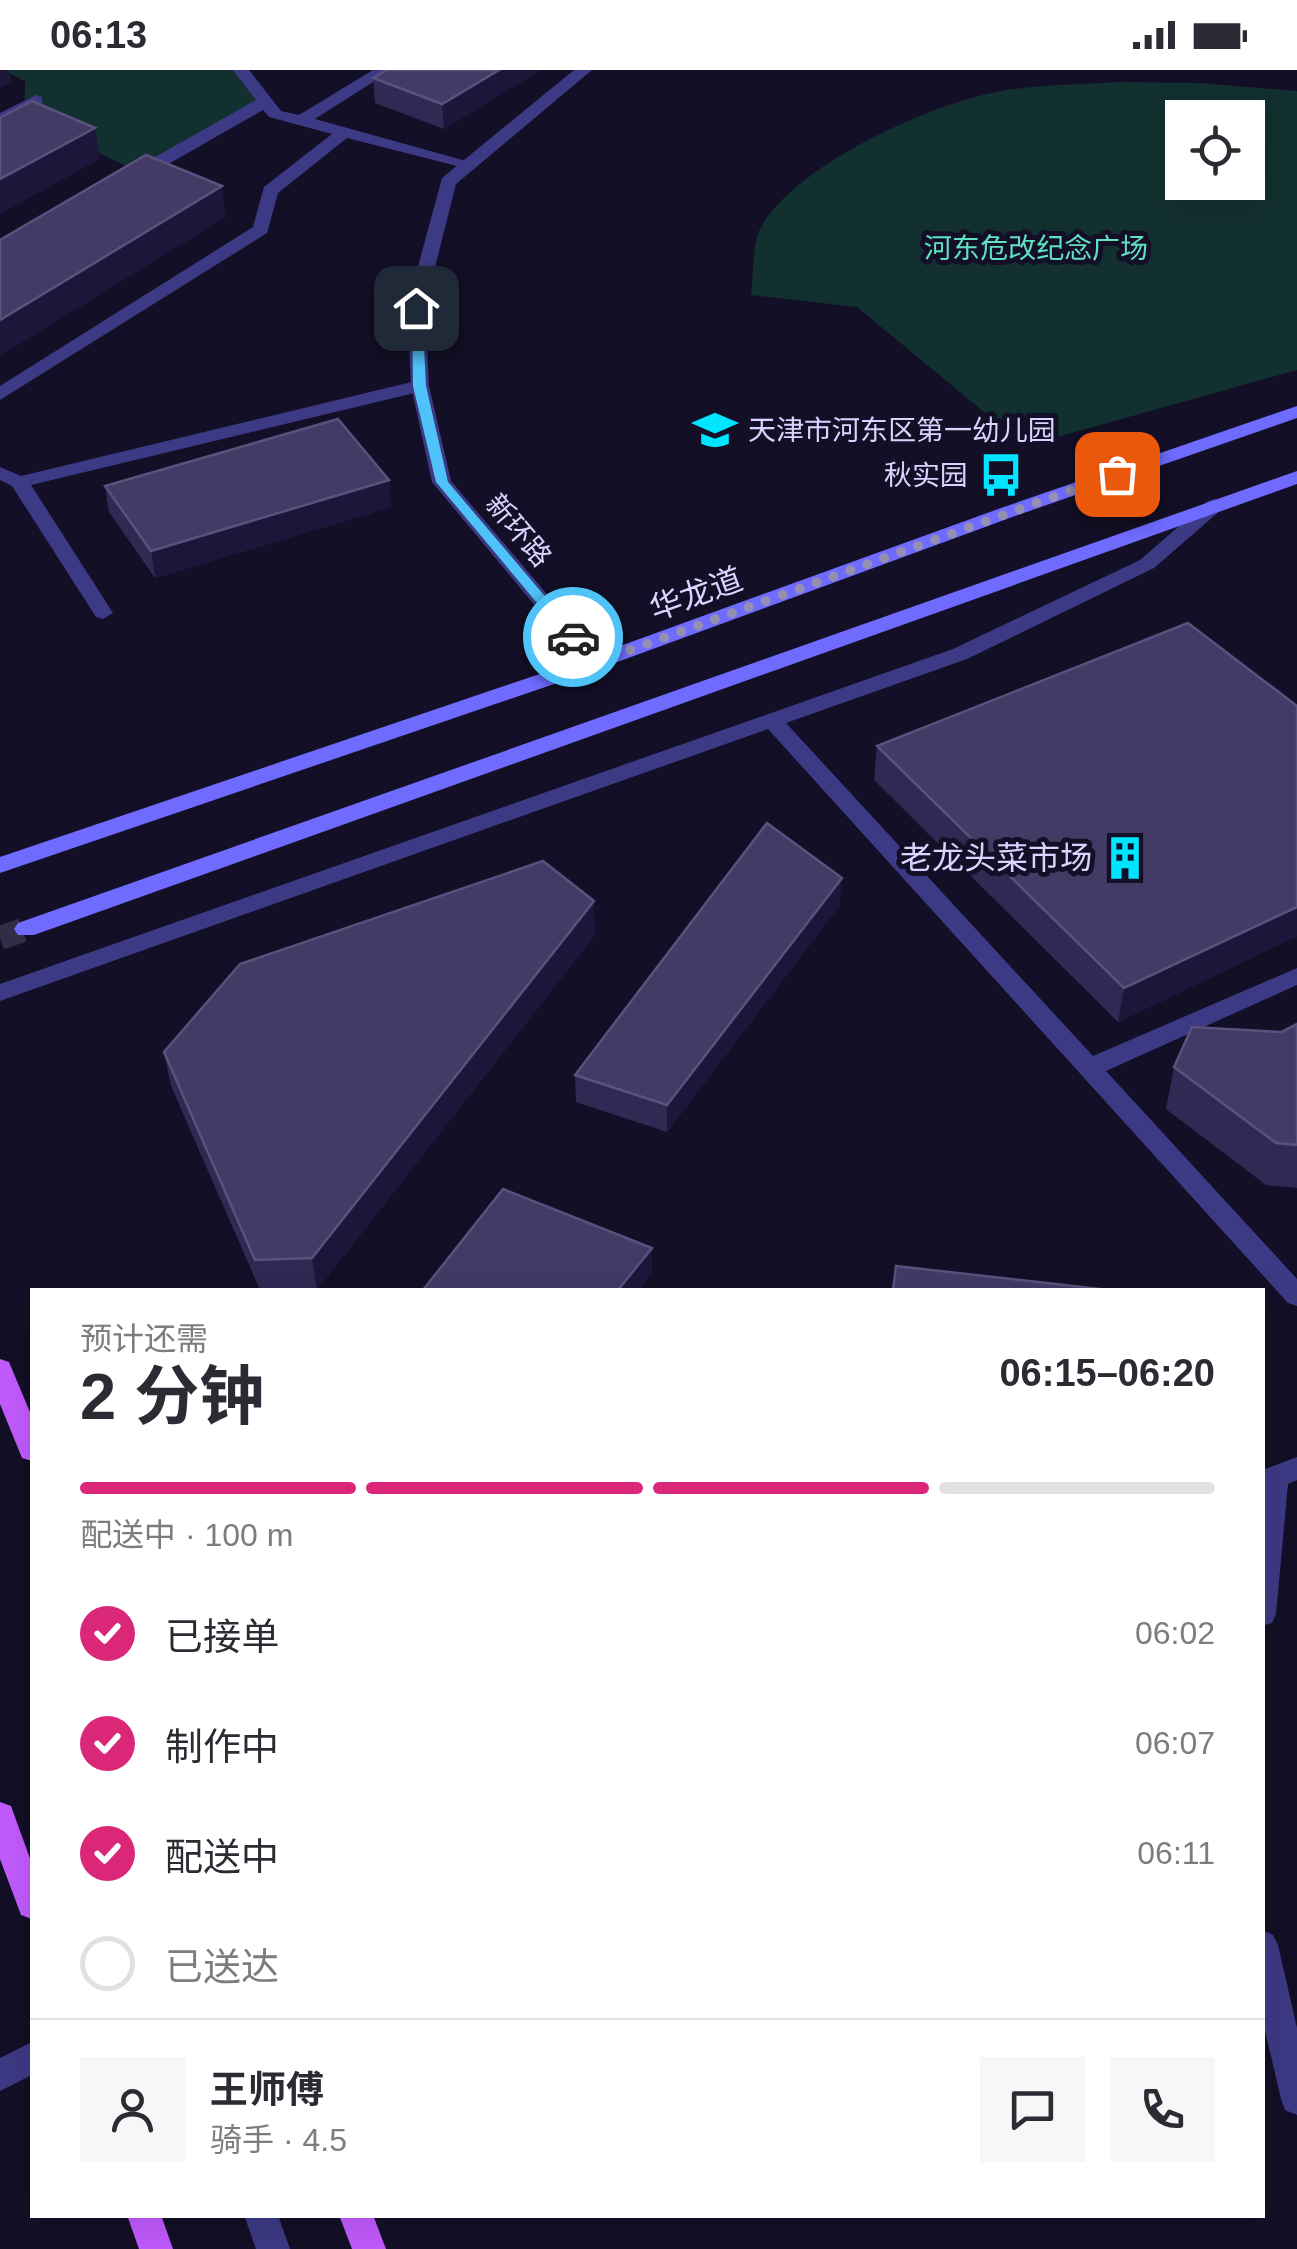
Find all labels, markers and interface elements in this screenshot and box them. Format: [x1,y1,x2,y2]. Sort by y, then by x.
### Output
text: 06:13 [50,14,147,56]
map controls [1165,100,1265,200]
button: locate [1165,100,1265,200]
park label: 河东危改纪念广场 [924,233,1148,264]
pin [374,266,459,351]
icon: home [389,281,444,336]
school or university icon: 天津市河东区第一幼儿园 [691,406,739,454]
place label: 天津市河东区第一幼儿园 [748,415,1056,446]
pin [1075,432,1160,517]
icon: bag [1090,447,1145,502]
bus stop icon: 秋实园 [977,451,1025,499]
place label: 秋实园 [884,460,968,491]
street label: 新环路 [480,488,557,572]
street label: 华龙道 [645,561,747,627]
courier [523,587,623,687]
icon: car [546,610,601,665]
building icon: 老龙头菜市场 [1101,834,1149,882]
place label: 老龙头菜市场 [900,840,1092,876]
text: 预计还需 [80,1321,208,1357]
text: 06:15–06:20 [999,1352,1215,1394]
text: 2 分钟 [80,1360,264,1433]
text: 配送中 · 100 m [80,1517,293,1553]
icon: check [80,1606,135,1661]
text: 06:02 [1135,1615,1215,1651]
text: 已接单 [165,1616,279,1658]
icon: check [80,1716,135,1771]
text: 06:07 [1135,1725,1215,1761]
text: 制作中 [165,1726,279,1768]
icon: check [80,1826,135,1881]
text: 06:11 [1137,1835,1215,1871]
text: 配送中 [165,1836,279,1878]
text: 已送达 [165,1946,279,1988]
button: person [80,2057,185,2162]
button: chat [980,2057,1085,2162]
button: phone [1110,2057,1215,2162]
text: 王师傅 [210,2069,324,2111]
text: 骑手 · 4.5 [210,2122,347,2158]

